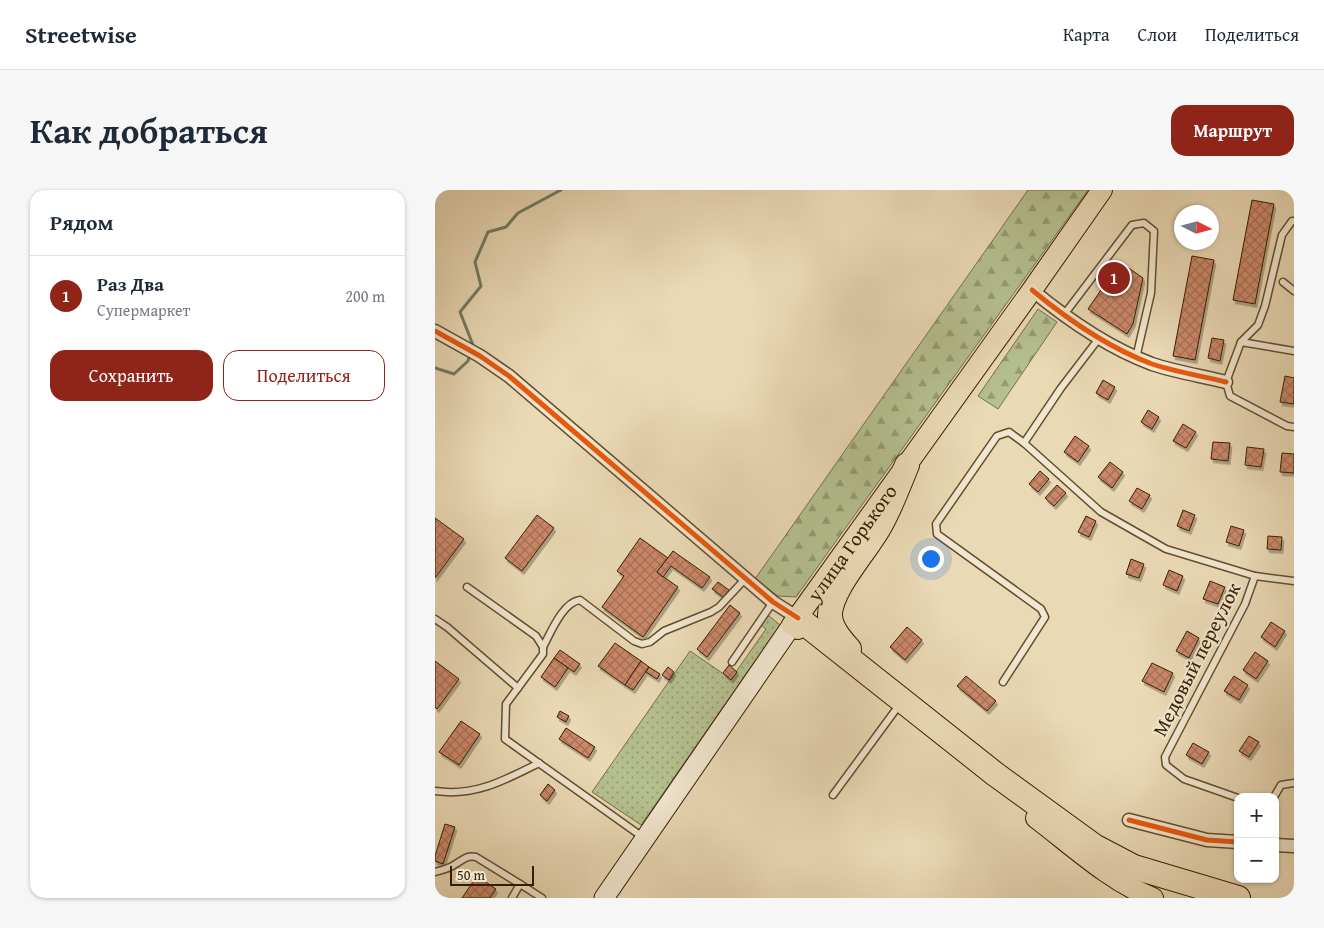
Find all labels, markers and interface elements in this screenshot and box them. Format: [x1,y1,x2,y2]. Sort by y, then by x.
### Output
text: Streetwise [25,17,137,52]
text: Карта [1063,21,1110,48]
text: Слои [1138,21,1177,48]
text: Поделиться [1205,21,1299,48]
text: Как добраться [30,105,268,156]
button: Маршрут [1171,105,1294,156]
north arrow [1174,205,1219,250]
text: Рядом [50,207,113,238]
pin: 1 [1098,259,1130,297]
text: Раз Два [97,270,164,298]
text: 1 [62,284,70,308]
text: 200 m [345,284,385,308]
text: Супермаркет [97,298,190,322]
button: Сохранить [50,350,213,401]
button: Поделиться [223,350,385,401]
street label: улица Горького [799,478,903,608]
your location [918,546,944,572]
street label: Медовый переулок [1145,577,1248,741]
map controls [1234,793,1279,883]
button: + [1234,793,1279,838]
button: − [1234,838,1279,883]
scale bar [450,863,534,886]
text: 50 m [457,865,485,885]

